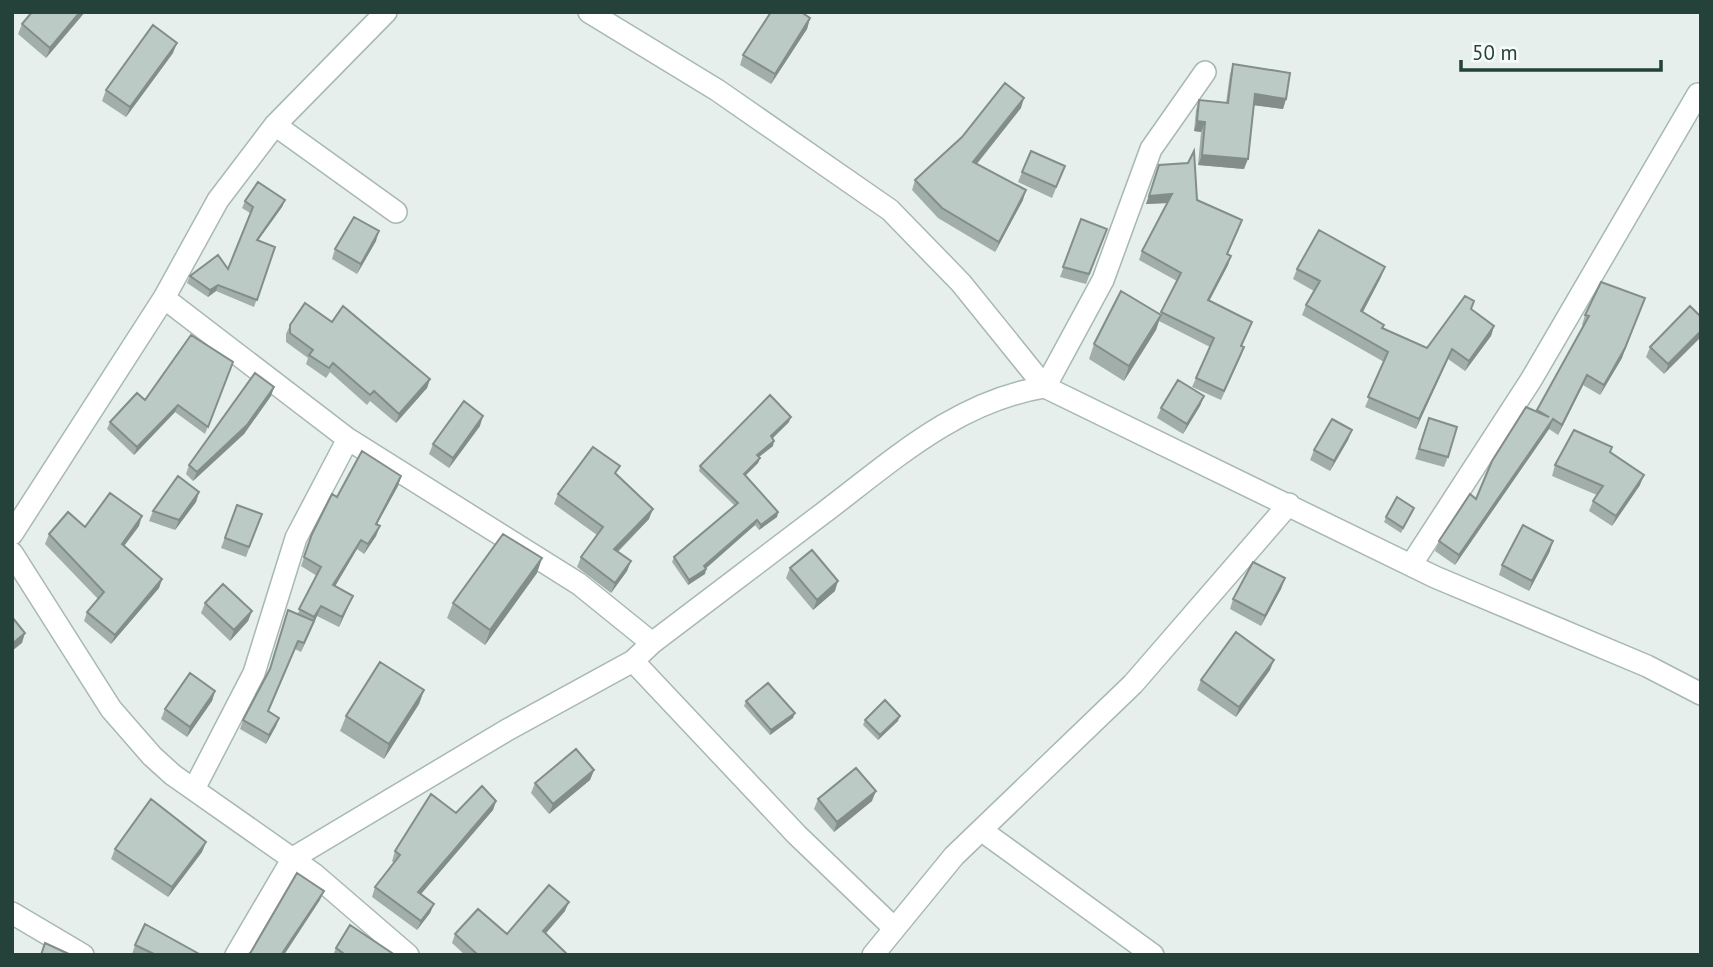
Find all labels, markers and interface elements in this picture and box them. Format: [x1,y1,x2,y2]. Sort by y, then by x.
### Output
scale bar [1461,28,1660,72]
text: 50 m [1472,39,1518,66]

